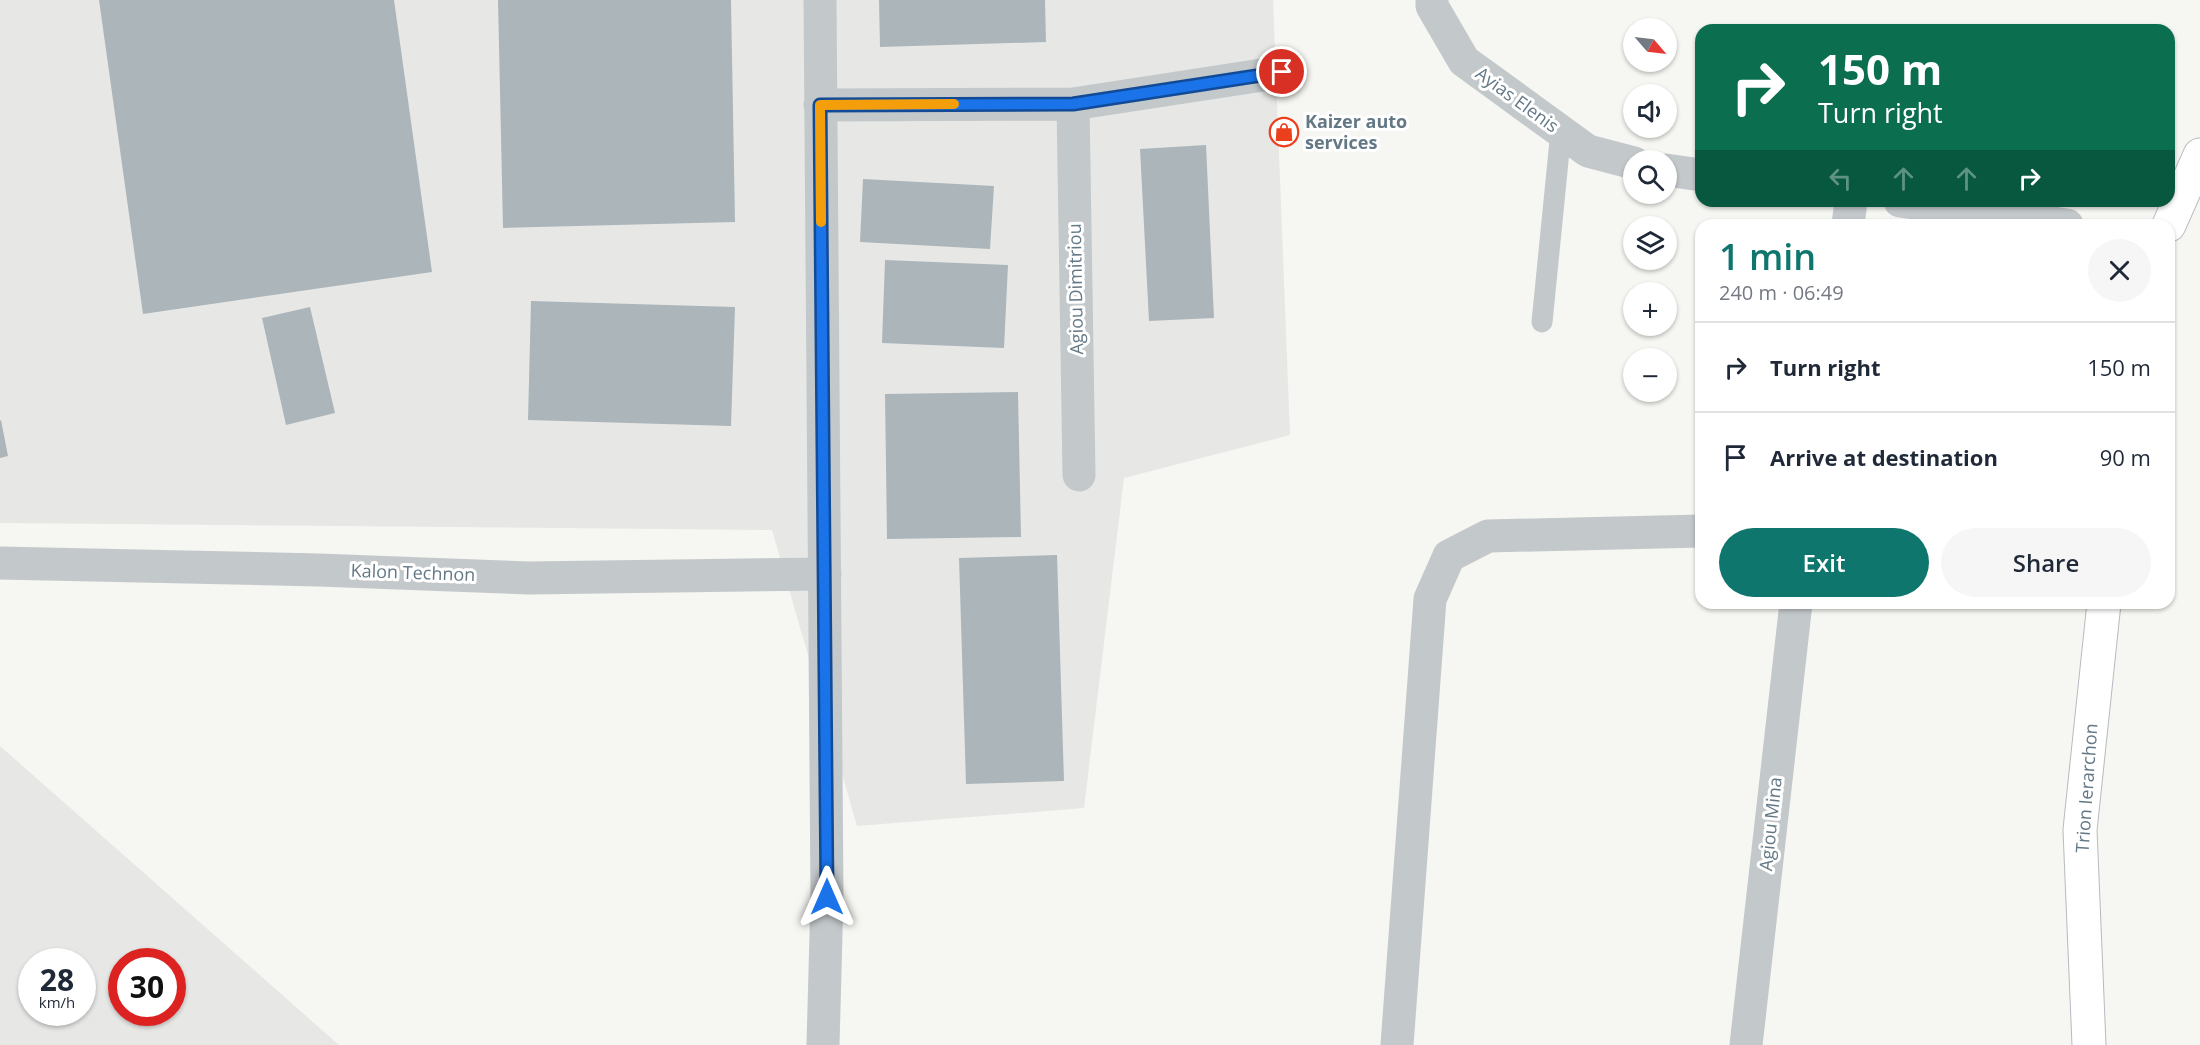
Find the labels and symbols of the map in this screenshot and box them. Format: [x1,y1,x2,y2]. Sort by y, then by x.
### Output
north arrow [1623,18,1677,72]
pin [1256,46,1307,97]
street label: Ayias Elenis [1471,61,1564,137]
place label: Kaizer auto services [1305,109,1407,154]
shop icon: Kaizer auto services [1268,116,1300,148]
street label: Agiou Dimitriou [1062,223,1088,355]
street label: Kalon Technon [350,558,476,586]
street label: Trion Ierarchon [2070,722,2102,853]
street label: Agiou Mina [1753,776,1787,872]
position arrow [795,865,859,929]
speed limit sign: 30 [108,948,186,1026]

